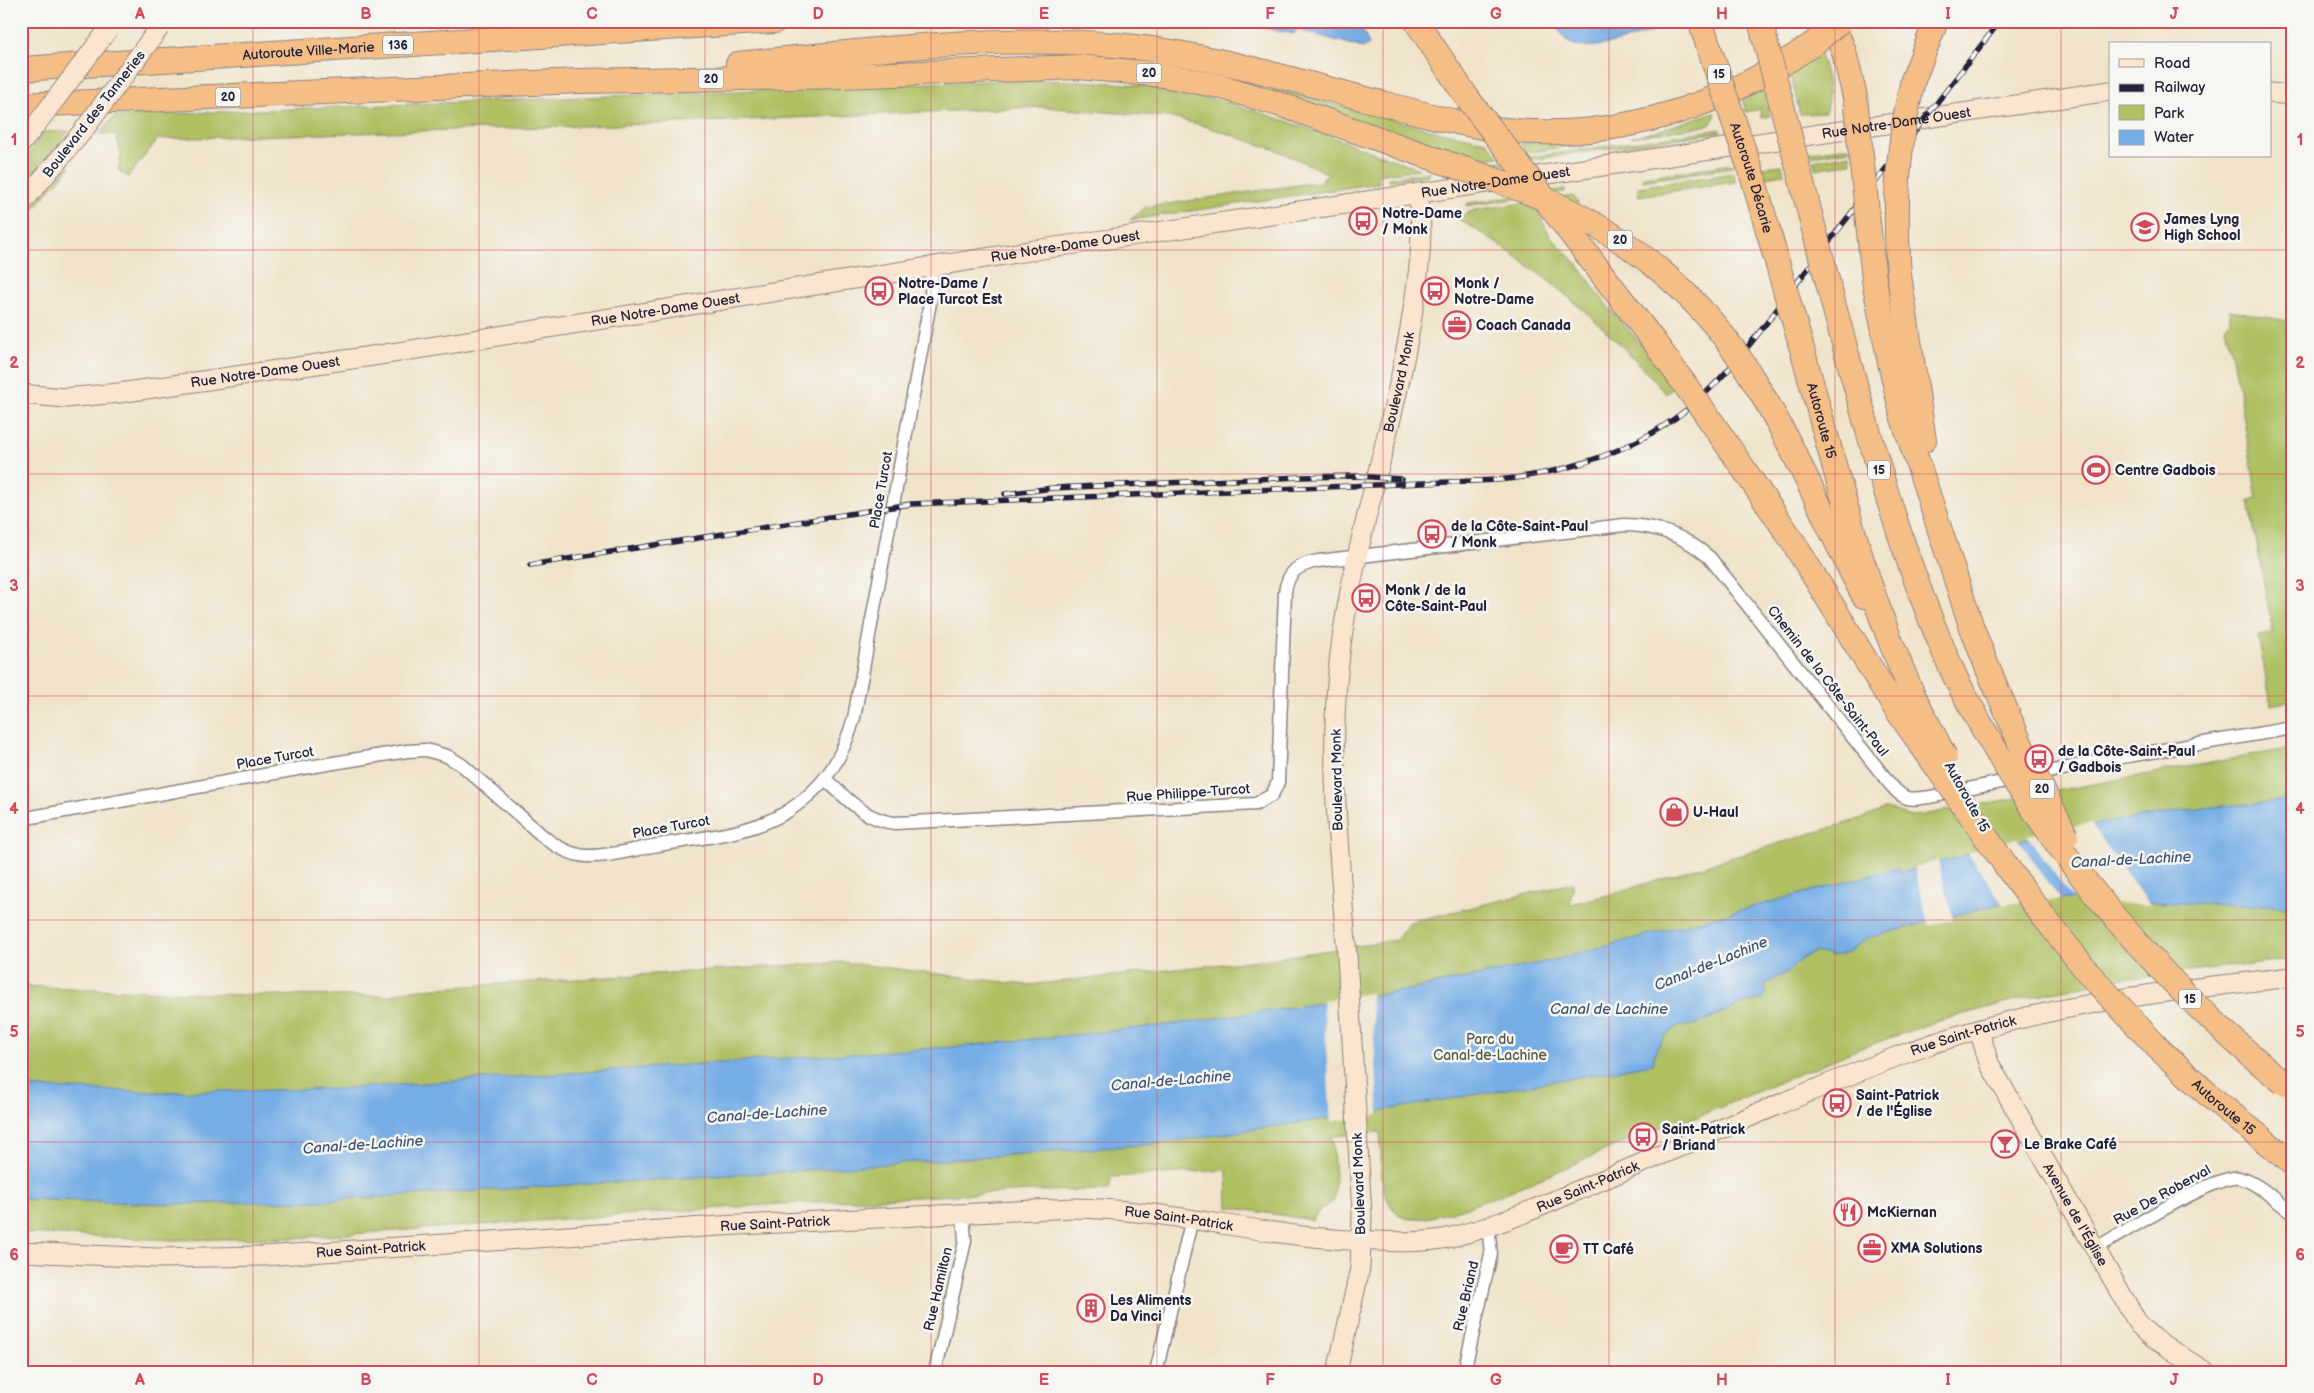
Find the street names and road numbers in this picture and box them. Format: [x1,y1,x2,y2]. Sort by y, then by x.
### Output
road number: 136 [383,36,413,54]
street label: Autoroute Ville-Marie [242,38,375,63]
street label: Boulevard des Tanneries [39,47,149,181]
road number: 20 [1136,64,1162,82]
road number: 15 [1708,64,1730,84]
road number: 20 [698,70,724,88]
road number: 20 [216,88,240,106]
street label: Rue Notre-Dame Ouest [1820,103,1972,142]
street label: Autoroute Décarie [1726,120,1777,235]
street label: Rue Notre-Dame Ouest [1420,162,1572,201]
street label: Rue Notre-Dame Ouest [989,226,1141,265]
road number: 20 [1608,230,1632,250]
street label: Rue Notre-Dame Ouest [590,289,741,330]
street label: Boulevard Monk [1379,330,1418,434]
street label: Rue Notre-Dame Ouest [189,352,341,391]
street label: Autoroute 15 [1803,381,1840,461]
street label: Place Turcot [866,449,896,530]
road number: 15 [1868,460,1890,480]
street label: Chemin de la Côte-Saint-Paul [1764,602,1892,760]
street label: Boulevard Monk [1328,729,1346,831]
street label: Place Turcot [235,743,316,773]
street label: Autoroute 15 [1941,759,1993,835]
street label: Rue Philippe-Turcot [1126,780,1251,806]
road number: 20 [2030,780,2054,799]
street label: Place Turcot [631,812,712,842]
road number: 15 [2179,990,2201,1009]
street label: Rue Saint-Patrick [1908,1011,2018,1059]
street label: Autoroute 15 [2189,1075,2259,1139]
street label: Boulevard Monk [1349,1132,1369,1235]
street label: Rue Saint-Patrick [1534,1157,1642,1216]
street label: Avenue de l'Église [2040,1160,2112,1269]
street label: Rue De Roberval [2110,1161,2214,1229]
street label: Rue Saint-Patrick [1124,1202,1235,1234]
street label: Rue Saint-Patrick [720,1212,830,1234]
street label: Rue Saint-Patrick [315,1237,426,1261]
street label: Rue Hamilton [920,1245,956,1333]
street label: Rue Briand [1450,1259,1482,1333]

